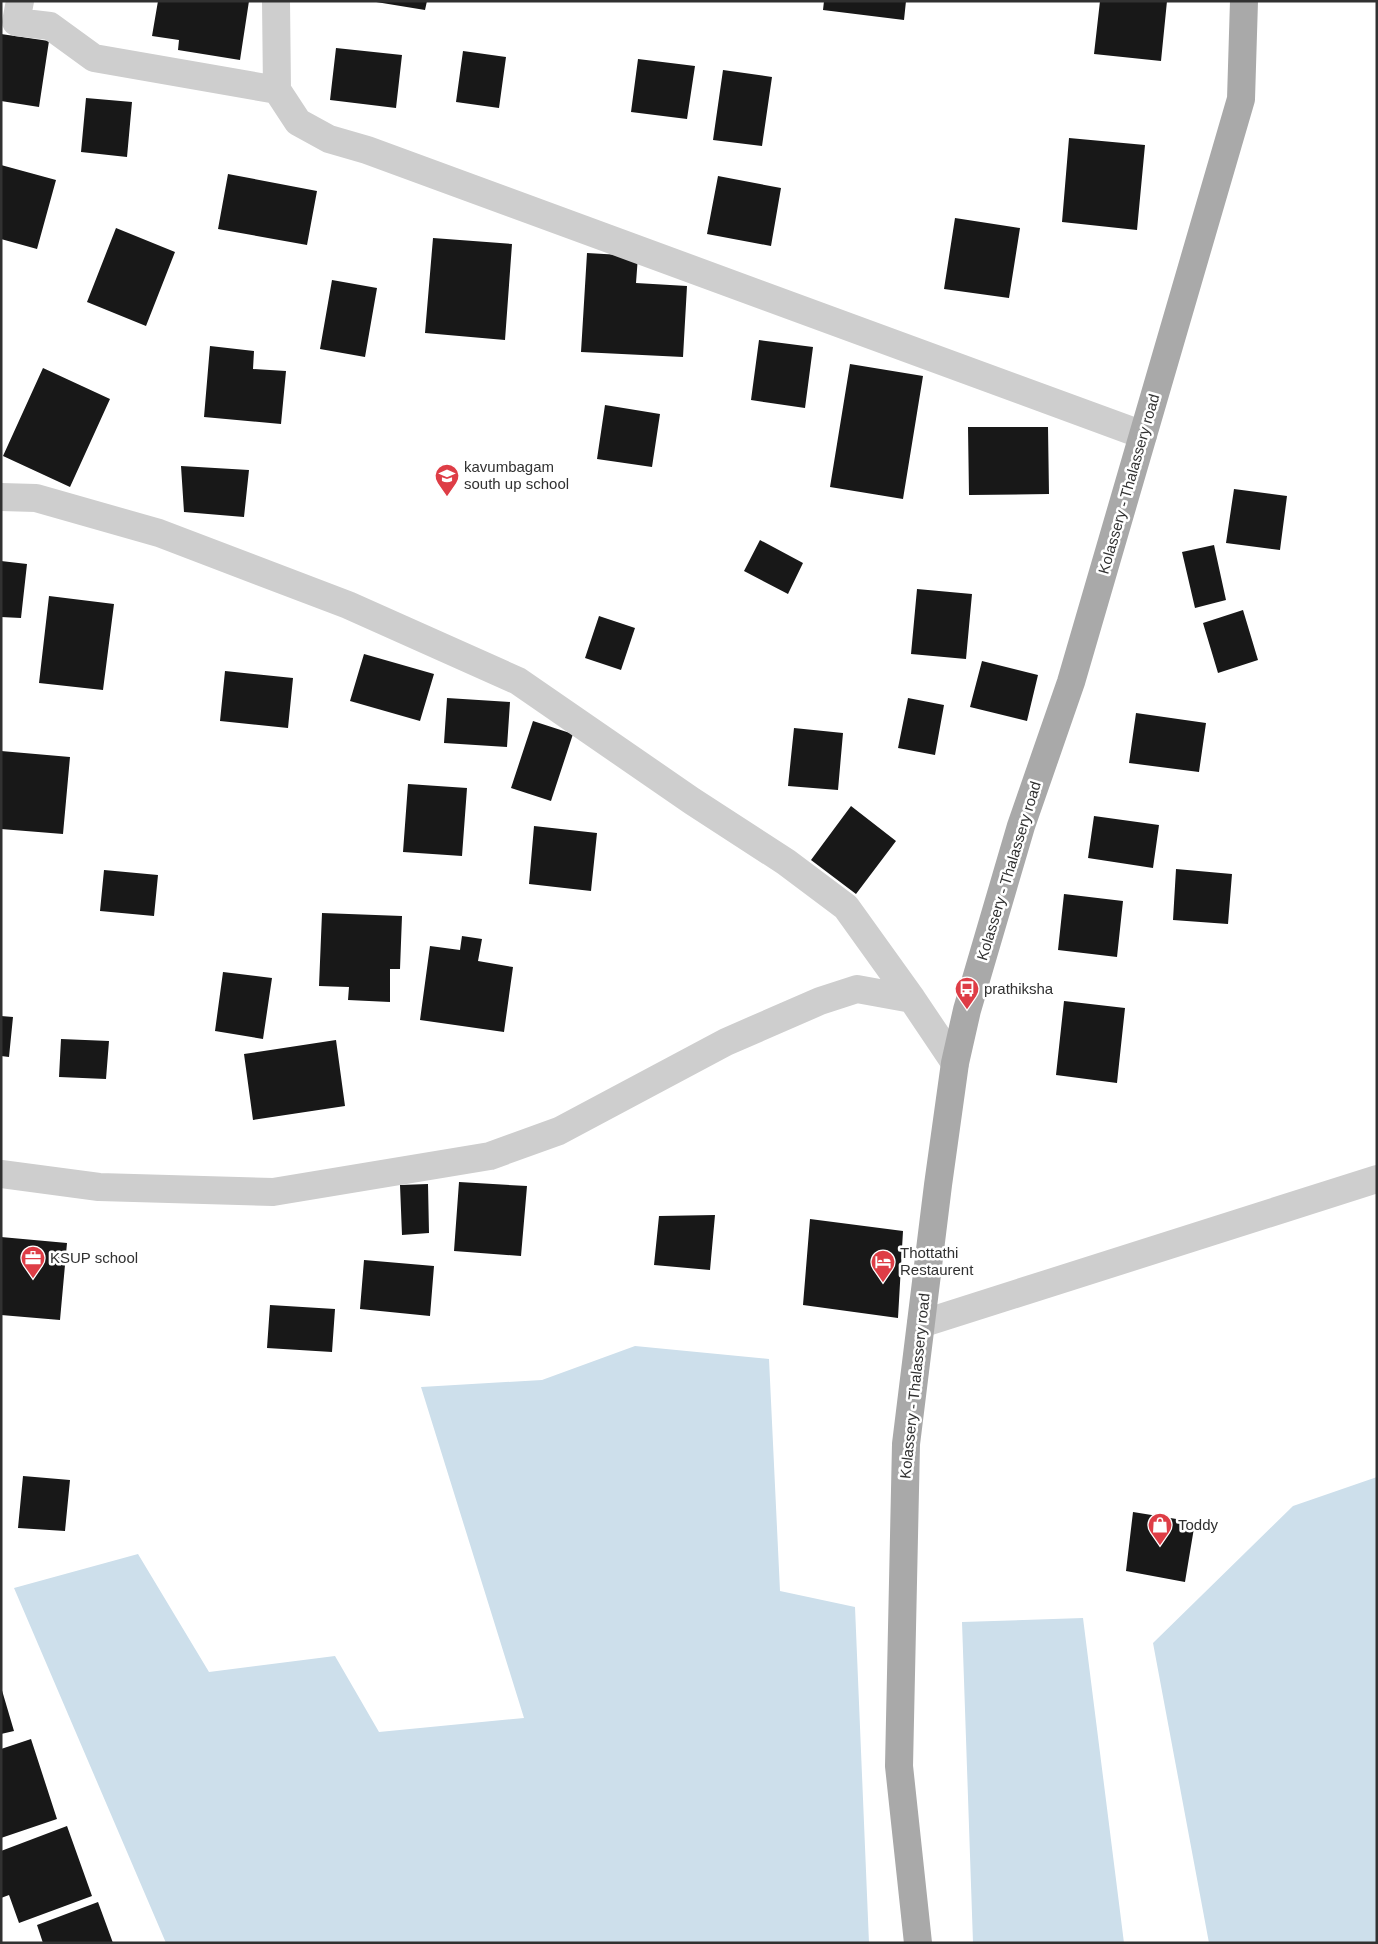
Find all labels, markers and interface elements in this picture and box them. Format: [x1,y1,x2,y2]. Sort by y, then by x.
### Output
street label: Kolassery - Thalassery road [1095,392,1162,576]
place label: kavumbagam south up school [464,458,569,492]
school or university icon: kavumbagam south up school [434,463,460,497]
street label: Kolassery - Thalassery road [973,779,1044,962]
bus stop icon: prathiksha [954,976,980,1010]
place label: prathiksha [984,980,1054,997]
place label: Thottathi Restaurent [900,1244,974,1278]
office icon: KSUP school [20,1245,46,1279]
place label: KSUP school [50,1249,138,1266]
hotel icon: Thottathi Restaurent [870,1249,896,1283]
street label: Kolassery - Thalassery road [896,1292,933,1480]
shop icon: Toddy [1147,1512,1173,1546]
place label: Toddy [1178,1516,1219,1533]

